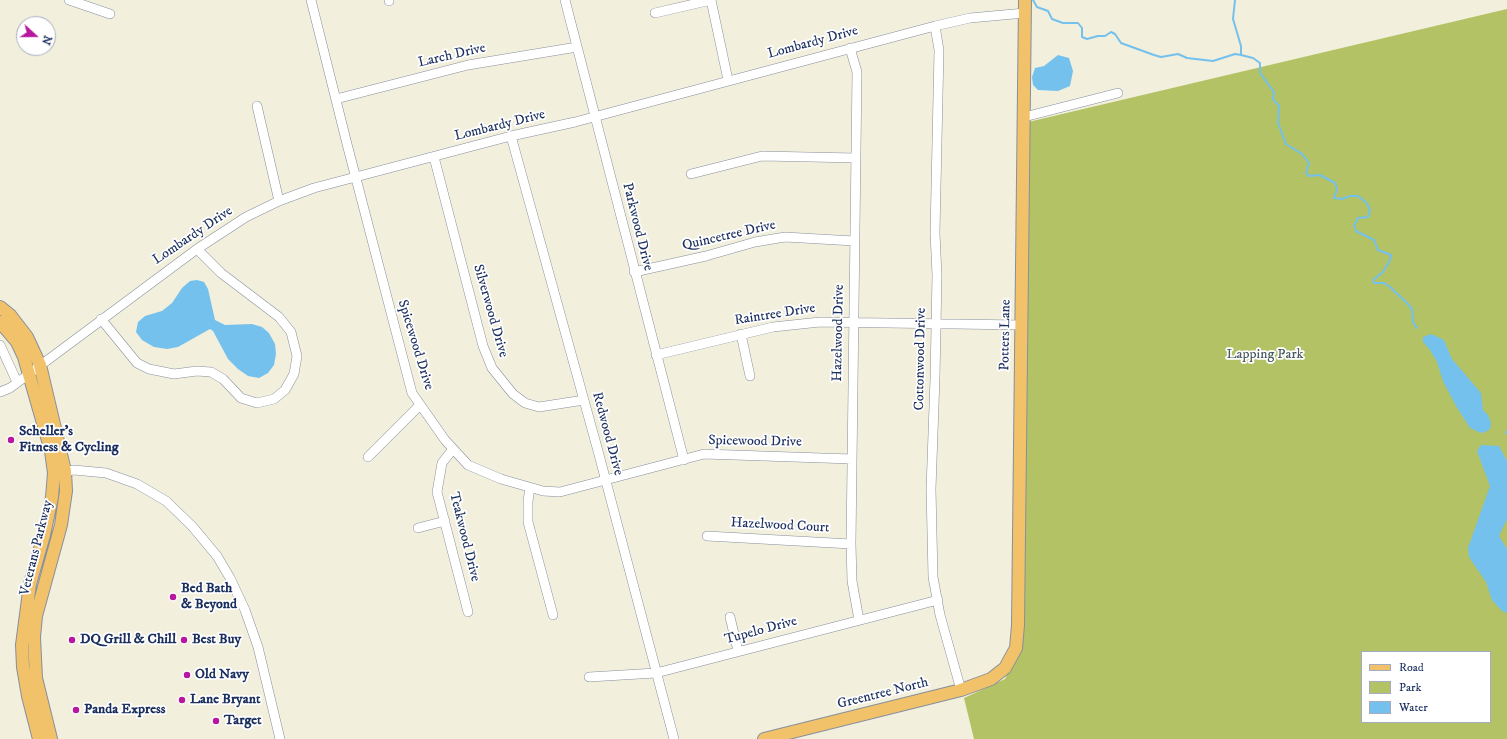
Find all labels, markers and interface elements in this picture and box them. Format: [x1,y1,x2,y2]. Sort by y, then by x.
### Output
north arrow [16,16,56,56]
street label: Lombardy Drive [766,23,860,63]
text: N [38,33,54,47]
street label: Larch Drive [417,40,487,72]
street label: Lombardy Drive [453,107,547,145]
street label: Parkwood Drive [618,181,656,273]
street label: Lombardy Drive [150,203,236,269]
street label: Quincetree Drive [681,217,777,255]
street label: Silverwood Drive [469,263,511,359]
street label: Hazelwood Drive [830,284,848,382]
street label: Spicewood Drive [393,298,437,392]
street label: Potters Lane [997,299,1015,371]
street label: Raintree Drive [733,300,817,330]
street label: Cottonwood Drive [912,307,930,411]
park label: Lapping Park [1227,347,1303,363]
street label: Redwood Drive [588,390,626,478]
place label: Scheller's Fitness & Cycling [19,424,119,456]
street label: Spicewood Drive [708,433,802,451]
marker: Scheller's Fitness & Cycling [6,435,16,445]
street label: Teakwood Drive [445,491,483,583]
street label: Veterans Parkway [17,498,57,598]
street label: Hazelwood Court [730,515,830,537]
place label: Bed Bath & Beyond [181,581,237,614]
marker: Bed Bath & Beyond [168,592,178,602]
street label: Tupelo Drive [723,613,799,649]
place label: DQ Grill & Chill [80,632,176,648]
place label: Best Buy [192,632,241,648]
marker: DQ Grill & Chill [67,635,77,645]
marker: Best Buy [179,635,189,645]
legend [1361,651,1491,723]
text: Road [1399,660,1424,675]
place label: Old Navy [195,667,249,683]
marker: Old Navy [182,670,192,680]
street label: Greentree North [836,675,930,713]
text: Park [1399,680,1421,695]
place label: Lane Bryant [190,692,260,708]
marker: Lane Bryant [177,695,187,705]
text: Water [1399,700,1428,715]
place label: Panda Express [84,702,165,718]
marker: Panda Express [71,705,81,715]
place label: Target [224,713,262,729]
marker: Target [211,716,221,726]

